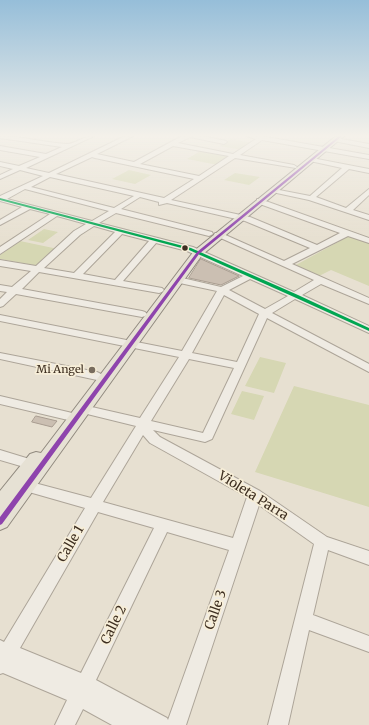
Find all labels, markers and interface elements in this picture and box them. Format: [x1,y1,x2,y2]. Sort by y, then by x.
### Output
unlabelled marker [180,243,190,253]
place label: Mi Angel [36,363,84,377]
marker: Mi Angel [87,365,97,375]
street label: Violeta Parra [215,468,291,524]
street label: Calle 1 [54,523,88,565]
street label: Calle 3 [202,588,230,632]
street label: Calle 2 [98,603,130,647]

